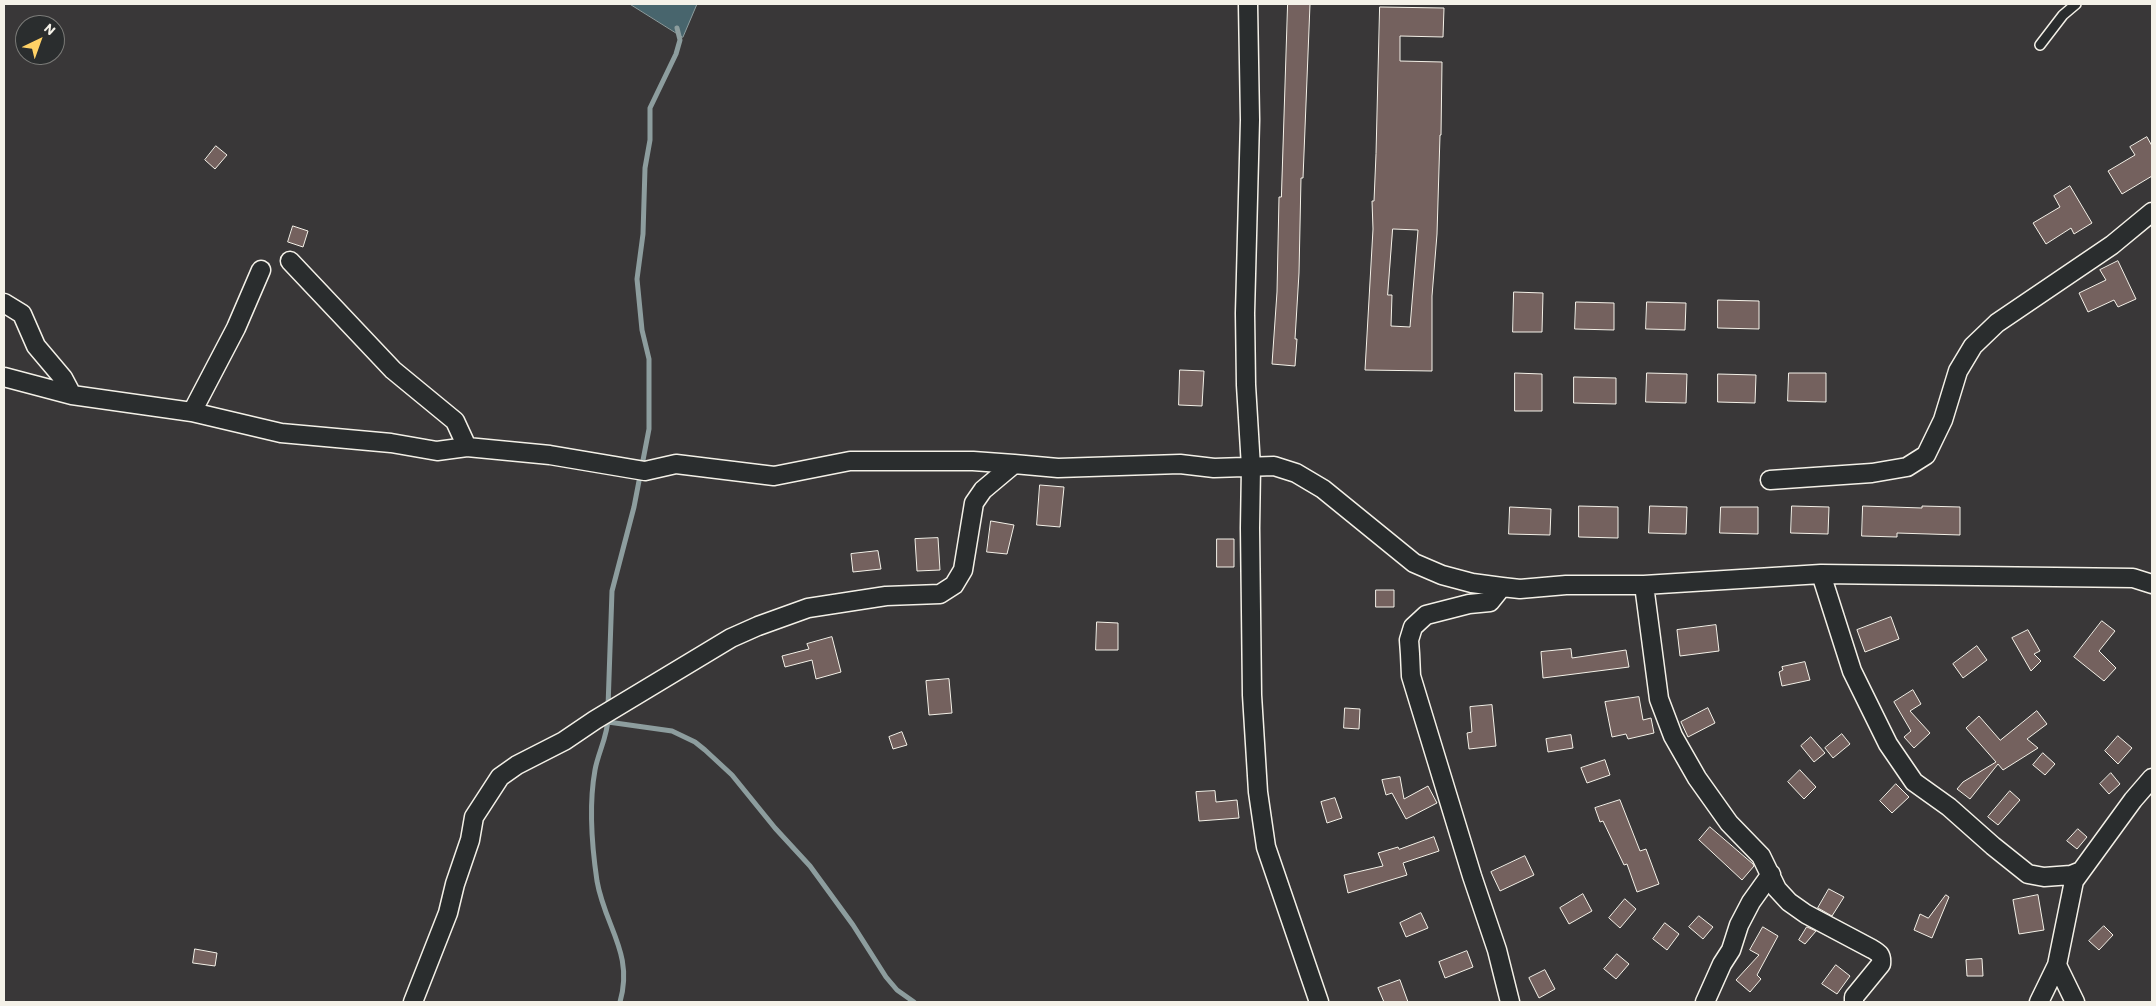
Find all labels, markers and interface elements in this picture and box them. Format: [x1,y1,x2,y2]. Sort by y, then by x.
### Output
north arrow [15,15,65,65]
text: N [40,20,59,39]

